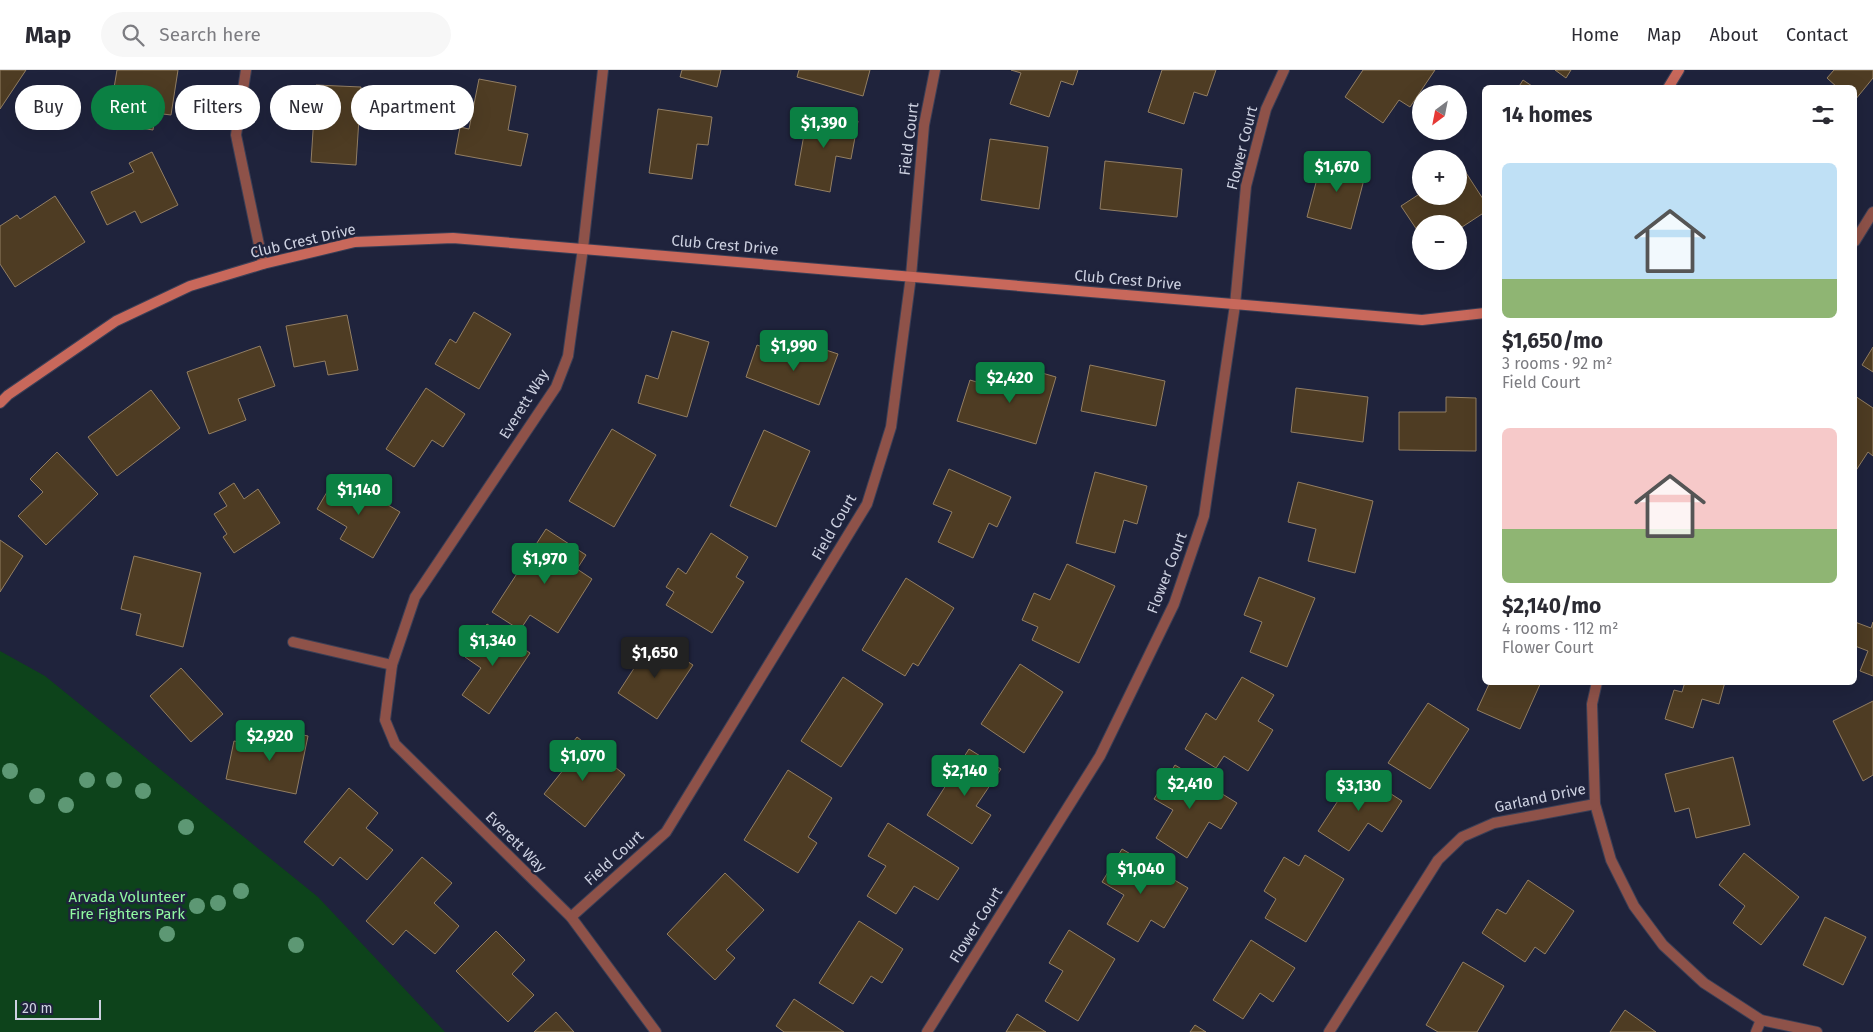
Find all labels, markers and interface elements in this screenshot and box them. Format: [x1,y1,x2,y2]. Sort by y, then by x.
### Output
search box [101,12,451,57]
text: Map [25,21,71,49]
icon: search [119,21,147,49]
text: Search here [159,23,261,46]
text: Home [1571,24,1619,46]
text: Map [1647,24,1681,46]
text: About [1709,24,1758,46]
text: Contact [1786,24,1848,46]
chip: Buy [15,85,81,130]
chip: Rent [91,85,165,130]
chip: Filters [175,85,260,130]
chip: New [270,85,341,130]
chip: Apartment [351,85,474,130]
north arrow [1412,85,1468,140]
map controls [1412,85,1467,270]
street label: Field Court [896,101,922,176]
icon: filters [1809,101,1837,129]
text: 14 homes [1502,102,1592,128]
street label: Flower Court [1223,104,1261,192]
pin: $1,390 [783,106,865,149]
text: $1,390 [801,113,847,132]
pin: $1,670 [1296,150,1378,193]
button: + [1412,150,1467,205]
text: $1,670 [1315,157,1359,176]
icon: home [1625,196,1715,286]
button: − [1412,215,1467,270]
street label: Club Crest Drive [249,220,357,262]
street label: Club Crest Drive [671,231,779,259]
street label: Club Crest Drive [1074,266,1182,294]
text: $1,650/mo [1502,328,1603,354]
pin: $1,990 [753,330,835,372]
text: $1,990 [771,336,817,355]
text: 3 rooms · 92 m² [1502,354,1612,373]
pin: $2,420 [969,362,1051,404]
street label: Everett Way [495,365,553,442]
text: $2,420 [987,368,1033,387]
text: Field Court [1502,373,1580,392]
icon: home [1625,461,1715,551]
pin: $1,140 [318,474,400,516]
text: $1,140 [337,480,381,499]
street label: Field Court [808,490,860,563]
street label: Flower Court [1143,529,1191,616]
pin: $1,970 [504,542,586,585]
text: $1,970 [523,549,567,568]
text: $2,140/mo [1502,593,1601,619]
text: 4 rooms · 112 m² [1502,619,1618,638]
pin: $1,340 [452,624,534,667]
text: $1,340 [470,631,516,650]
pin: $1,650 [614,636,696,679]
text: Flower Court [1502,638,1594,657]
text: $1,650 [632,643,678,662]
pin: $2,920 [229,720,311,762]
text: $2,920 [247,726,293,745]
pin: $1,070 [542,740,624,782]
text: $1,070 [561,746,605,765]
pin: $2,140 [924,754,1006,797]
text: $2,140 [943,761,987,780]
pin: $2,410 [1149,768,1231,810]
pin: $3,130 [1318,770,1400,812]
text: $2,410 [1167,774,1213,793]
text: $3,130 [1337,776,1381,795]
street label: Garland Drive [1493,780,1587,816]
street label: Everett Way [482,808,551,877]
street label: Field Court [581,826,648,889]
pin: $1,040 [1100,852,1182,895]
text: $1,040 [1117,859,1165,878]
street label: Flower Court [946,883,1007,966]
park label: Arvada Volunteer Fire Fighters Park [69,888,186,923]
scale bar [15,997,101,1020]
text: 20 m [22,1000,52,1017]

